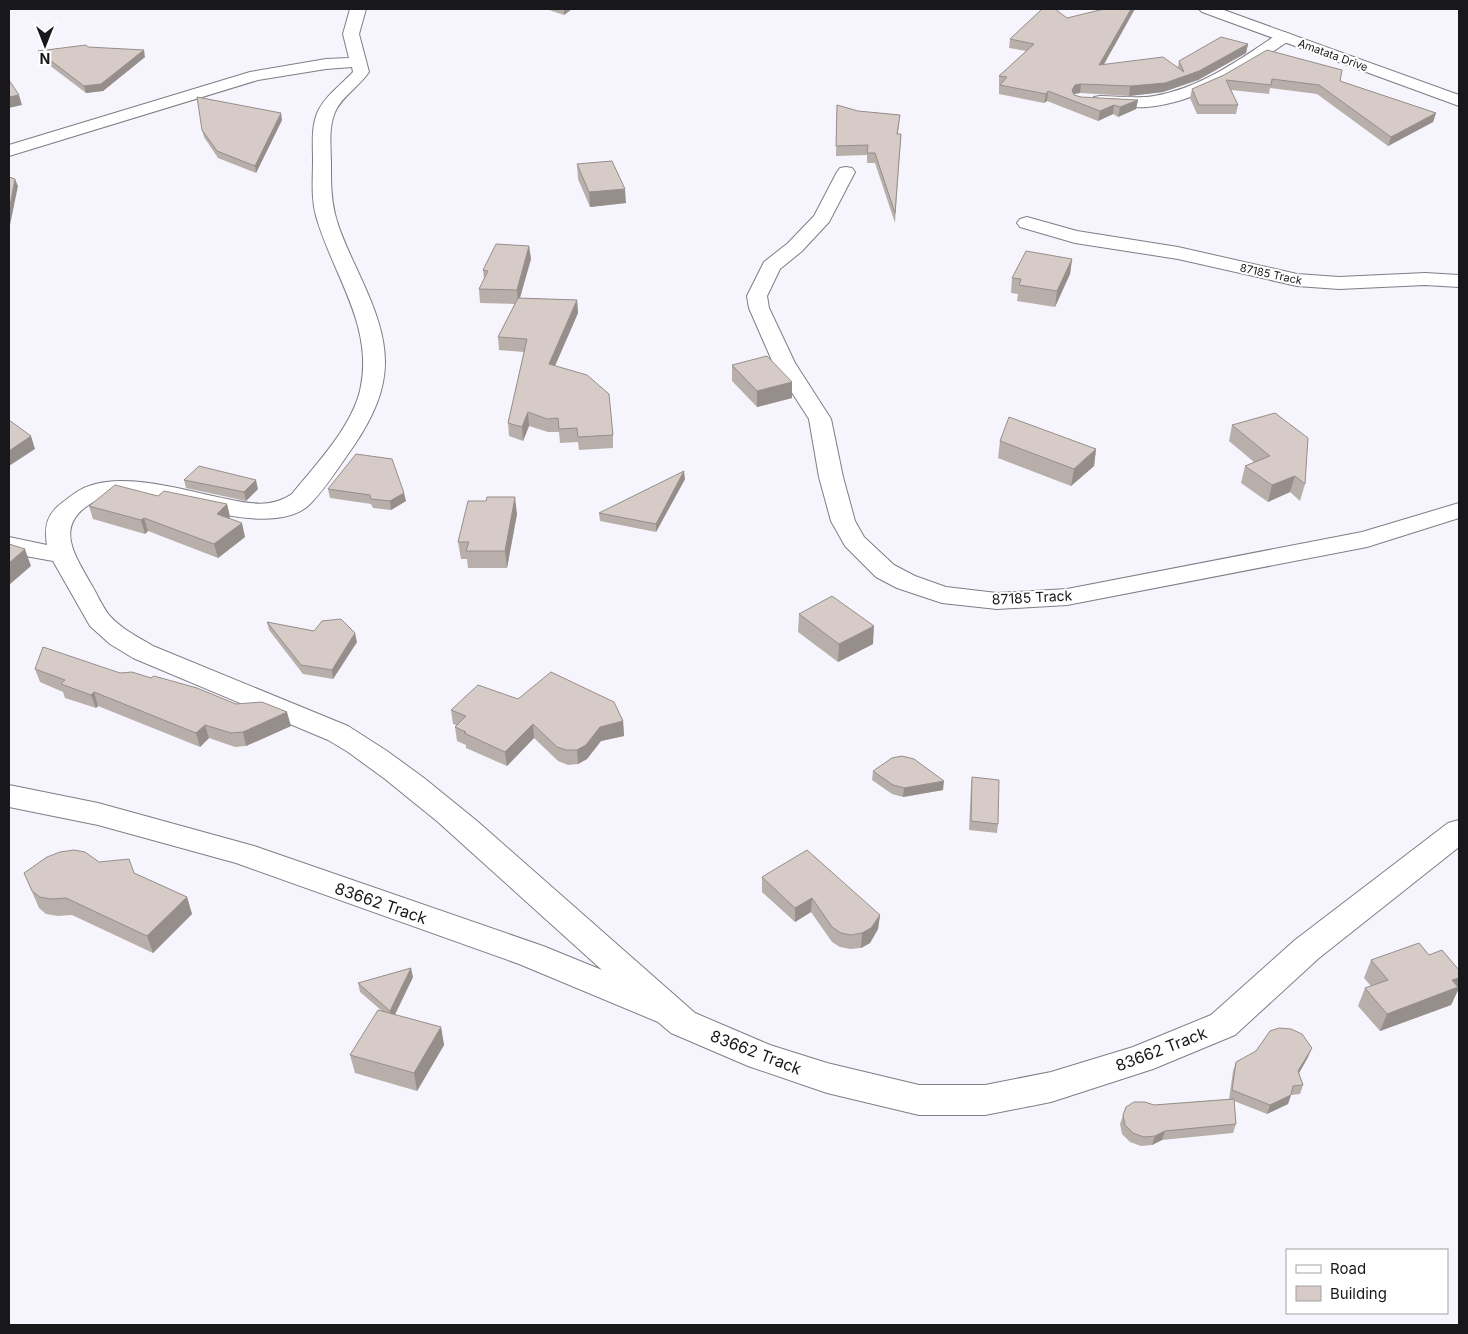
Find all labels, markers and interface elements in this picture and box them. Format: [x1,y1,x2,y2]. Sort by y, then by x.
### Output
north arrow [20,20,70,70]
street label: Amatata Drive [1296,36,1370,74]
text: N [40,50,50,67]
street label: 87185 Track [1239,261,1303,287]
street label: 87185 Track [991,586,1073,608]
street label: 83662 Track [332,878,430,928]
street label: 83662 Track [1112,1022,1210,1076]
street label: 83662 Track [707,1025,805,1079]
legend [1286,1249,1448,1314]
text: Road [1330,1259,1366,1278]
text: Building [1330,1284,1387,1303]

